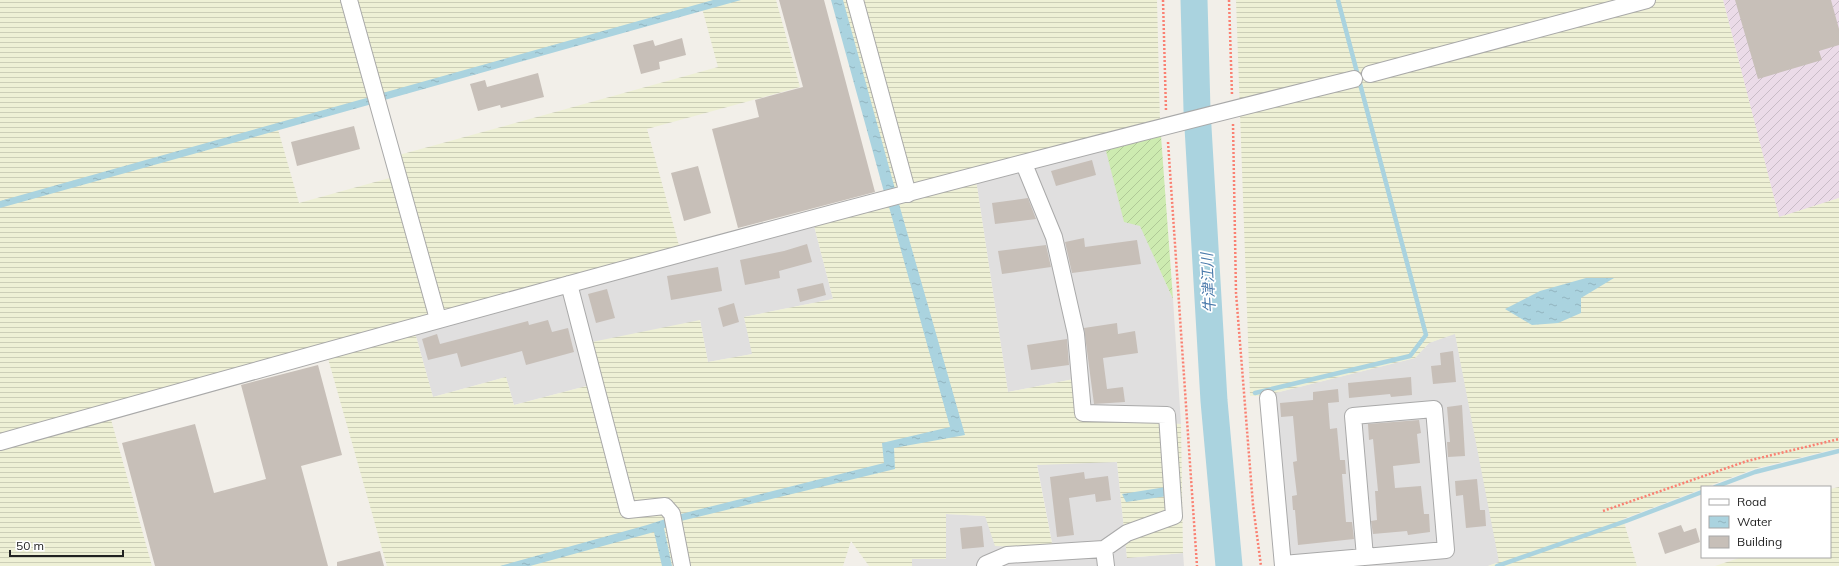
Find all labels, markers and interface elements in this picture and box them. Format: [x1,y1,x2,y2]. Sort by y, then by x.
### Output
water label: 牛津江川 [1197,251,1219,313]
legend [1701,486,1831,558]
text: Road [1737,494,1766,509]
text: Water [1737,514,1773,529]
scale bar [10,532,123,558]
text: Building [1737,534,1782,549]
text: 50 m [16,538,44,553]

